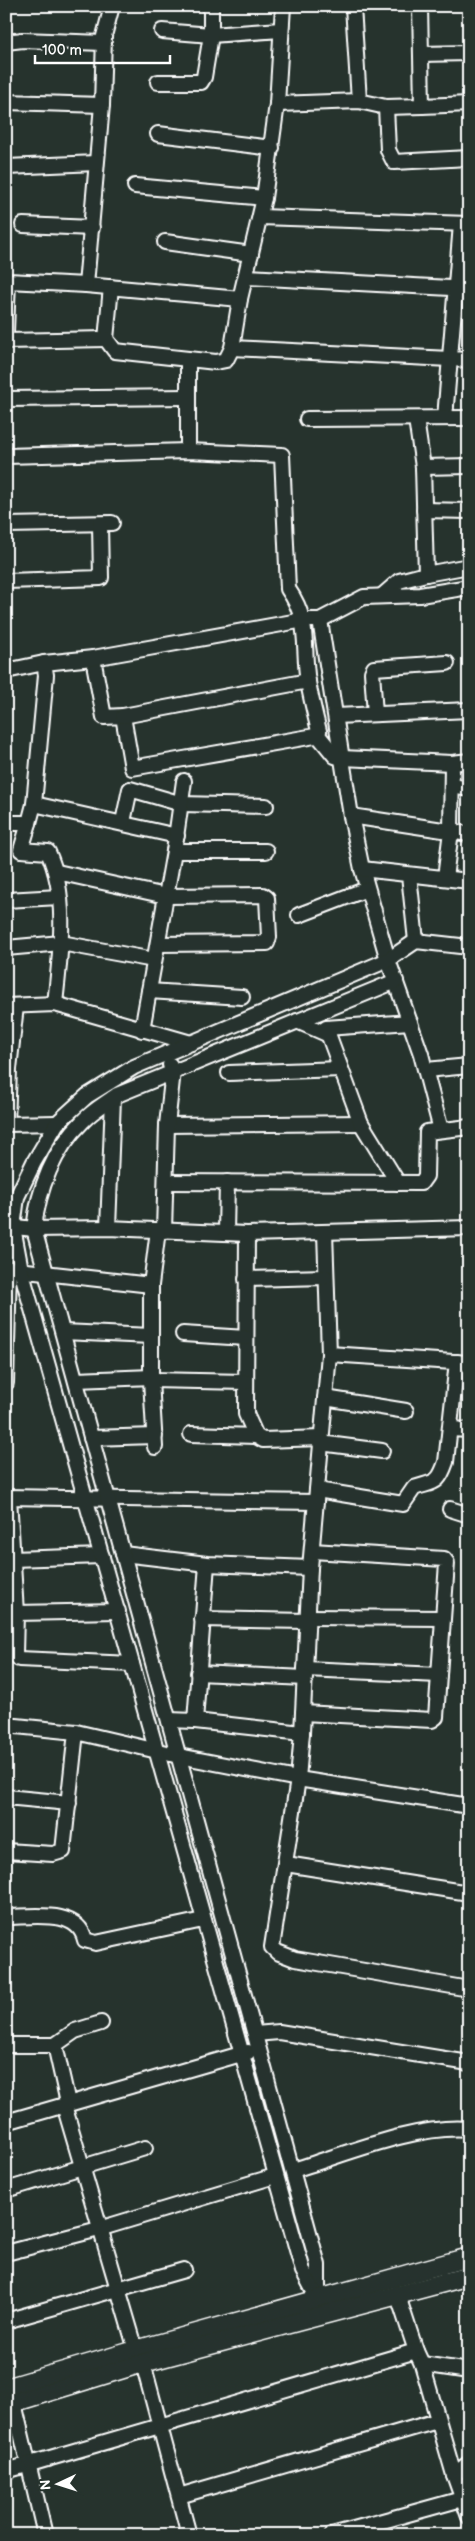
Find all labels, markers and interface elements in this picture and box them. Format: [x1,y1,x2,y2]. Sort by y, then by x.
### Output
scale bar [35,32,170,64]
text: 100 m [42,41,82,60]
north arrow [32,2458,82,2508]
text: N [37,2479,54,2491]

